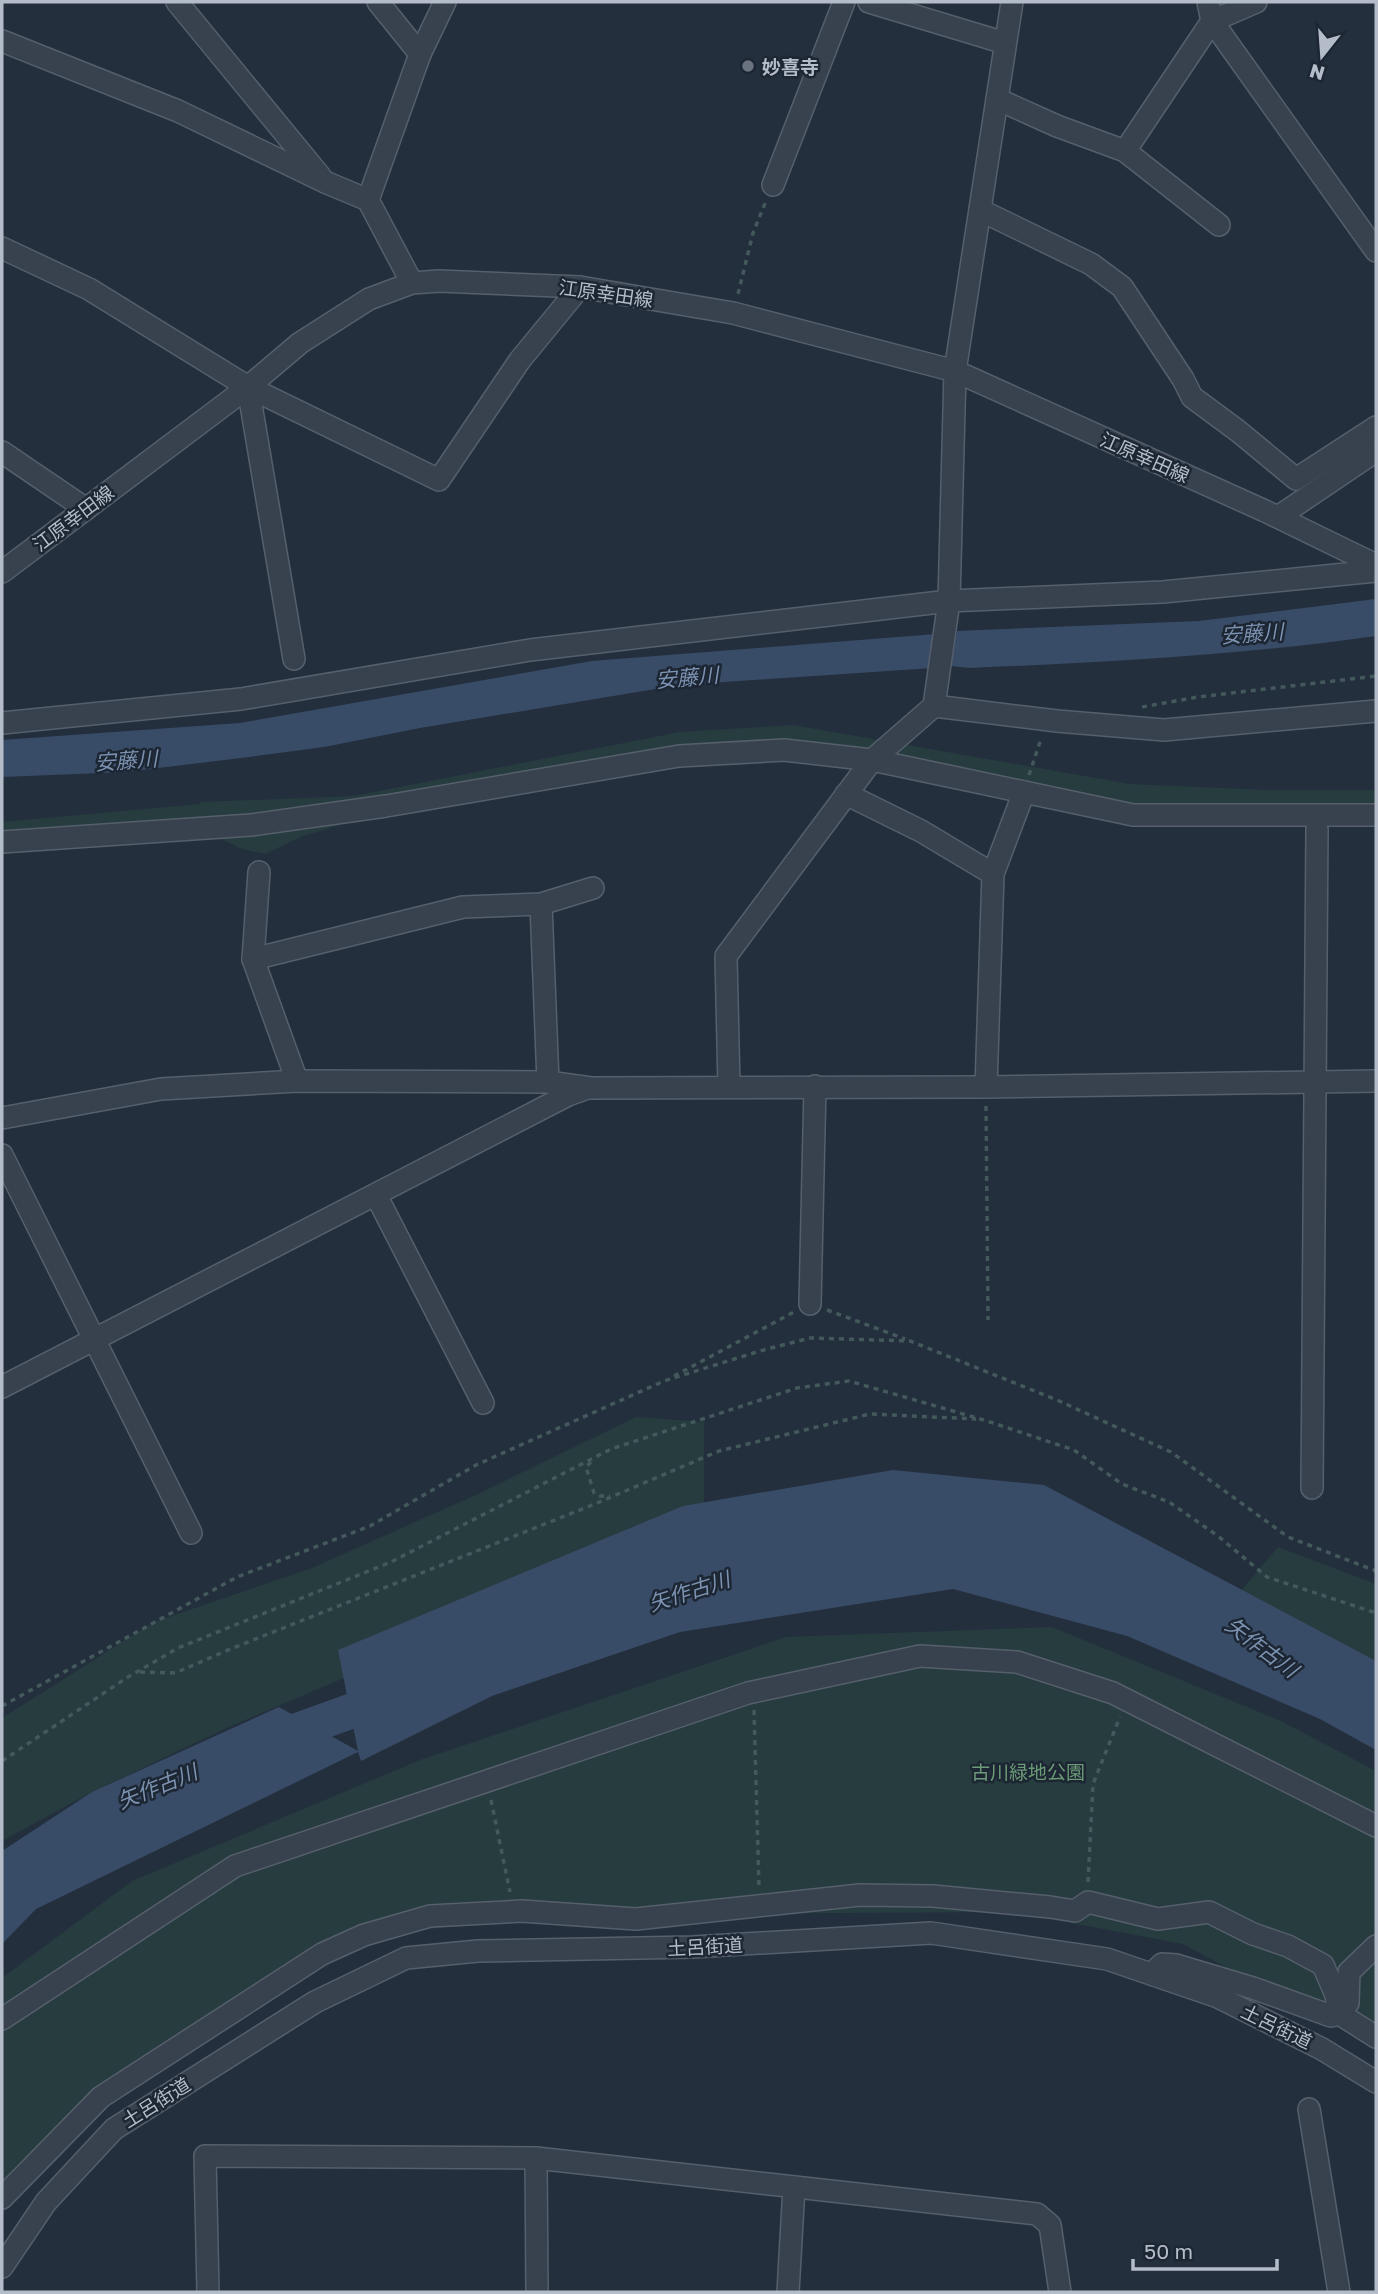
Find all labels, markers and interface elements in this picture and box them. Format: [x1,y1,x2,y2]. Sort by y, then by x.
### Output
north arrow [1287,21,1357,91]
place label: 妙喜寺 [762,55,819,78]
marker: 妙喜寺 [740,58,756,74]
text: N [1307,60,1327,86]
street label: 江原幸田線 [557,275,655,311]
street label: 江原幸田線 [1097,427,1193,487]
street label: 江原幸田線 [28,480,118,556]
water label: 安藤川 [1220,618,1286,648]
water label: 安藤川 [654,661,722,693]
water label: 安藤川 [94,745,160,775]
water label: 矢作古川 [645,1565,735,1616]
water label: 矢作古川 [1221,1611,1305,1684]
water label: 矢作古川 [113,1757,203,1814]
park label: 古川緑地公園 [971,1760,1085,1783]
street label: 土呂街道 [666,1933,744,1959]
street label: 土呂街道 [1238,1999,1316,2053]
street label: 土呂街道 [118,2072,194,2132]
scale bar [1133,2228,1276,2272]
text: 50 m [1144,2238,1193,2264]

